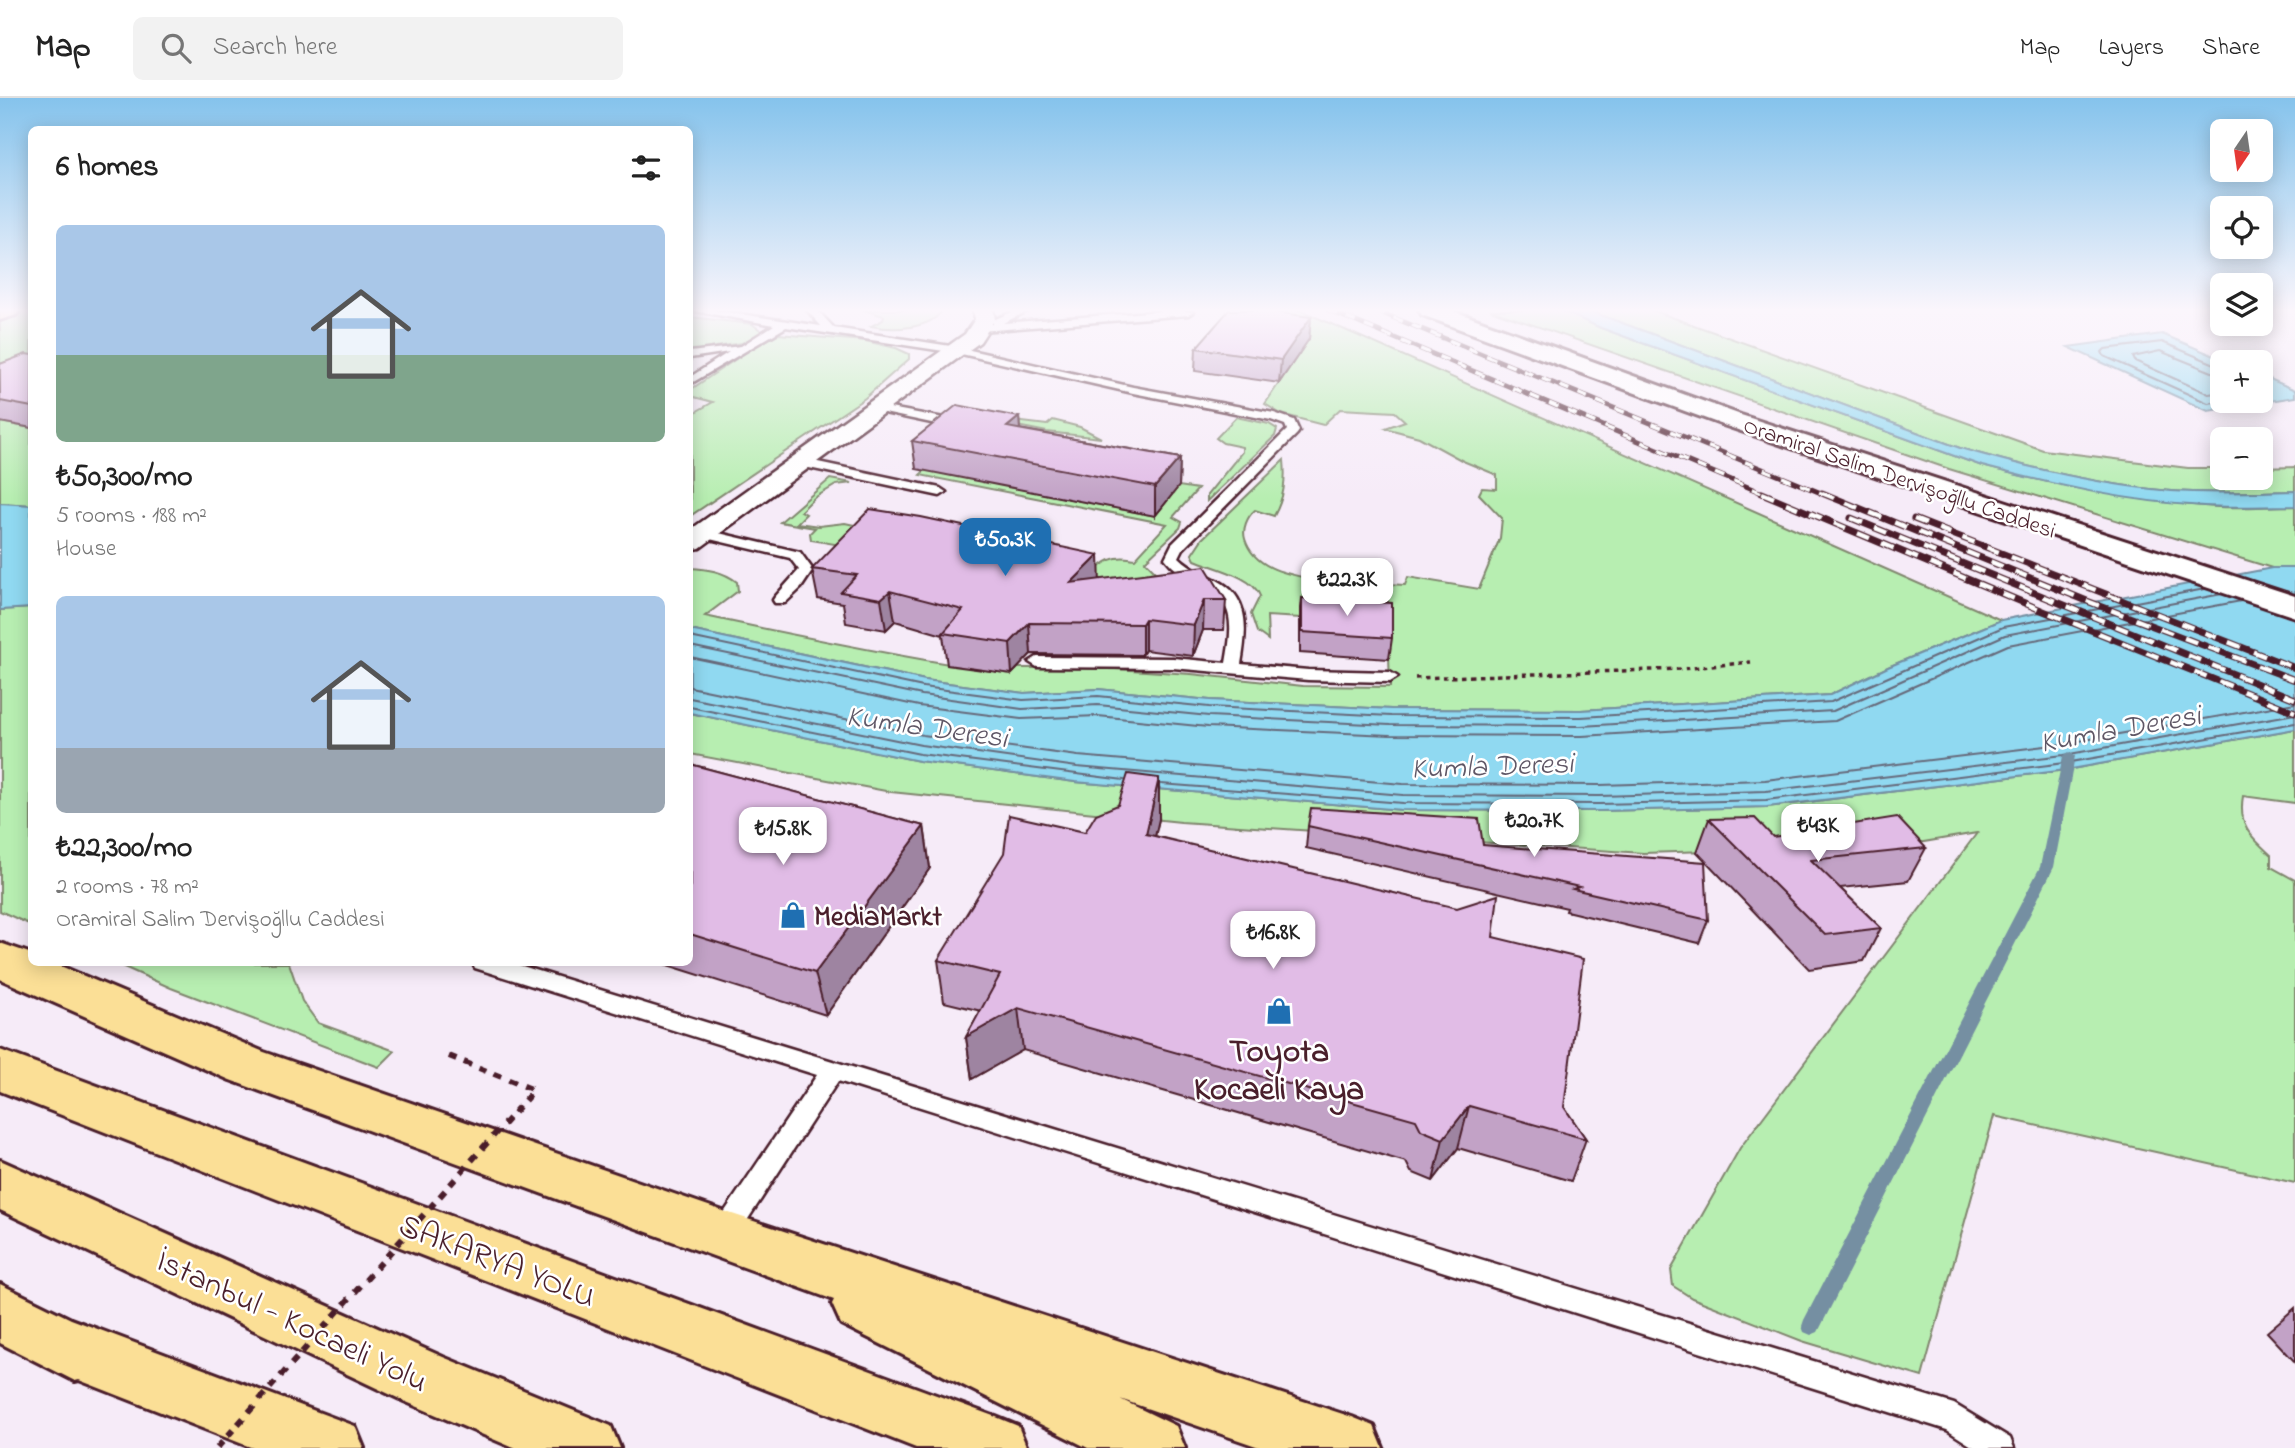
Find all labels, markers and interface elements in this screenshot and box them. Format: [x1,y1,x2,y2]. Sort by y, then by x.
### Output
search box [133,17,623,80]
text: Map [35,24,91,72]
icon: search [157,29,195,67]
text: Search here [213,29,337,67]
text: Map [2020,31,2060,66]
text: Layers [2098,31,2164,66]
text: Share [2202,31,2260,66]
north arrow [2210,119,2273,182]
map controls [2210,119,2273,490]
text: 6 homes [56,146,159,190]
icon: filters [627,149,665,187]
button: locate [2210,196,2273,259]
icon: home [298,271,424,397]
button: layers [2210,273,2273,336]
button: + [2210,350,2273,413]
street label: Oramiral Salim Dervişoğllu Caddesi [1738,410,2060,549]
button: − [2210,427,2273,490]
text: ₺50,300/mo [56,456,193,500]
text: 5 rooms · 188 m² [56,500,207,533]
pin: ₺50.3K [948,518,1062,578]
text: ₺50.3K [975,524,1035,557]
text: House [56,533,116,566]
pin: ₺22.3K [1290,559,1404,618]
text: ₺22.3K [1317,564,1377,597]
icon: home [298,642,424,768]
water label: Kumla Deresi [2037,695,2207,767]
water label: Kumla Deresi [843,696,1013,762]
water label: Kumla Deresi [1410,743,1577,793]
pin: ₺20.7K [1477,800,1591,859]
pin: ₺43K [1777,804,1859,864]
text: ₺20.7K [1505,805,1563,838]
pin: ₺15.8K [726,808,840,867]
text: ₺43K [1797,810,1839,843]
text: ₺15.8K [755,813,811,846]
text: ₺22,300/mo [56,827,192,871]
text: 2 rooms · 78 m² [56,871,199,904]
place label: MediaMarkt [814,898,942,939]
shop icon: MediaMarkt [778,900,808,930]
text: Oramiral Salim Dervişoğllu Caddesi [56,904,385,937]
pin: ₺16.8K [1216,912,1330,971]
text: ₺16.8K [1246,917,1300,950]
shop icon: Toyota Kocaeli Kaya [1264,996,1294,1026]
place label: Toyota Kocaeli Kaya [1194,1029,1364,1116]
street label: SAKARYA YOLU [391,1203,602,1322]
street label: İstanbul - Kocaeli Yolu [147,1239,435,1407]

